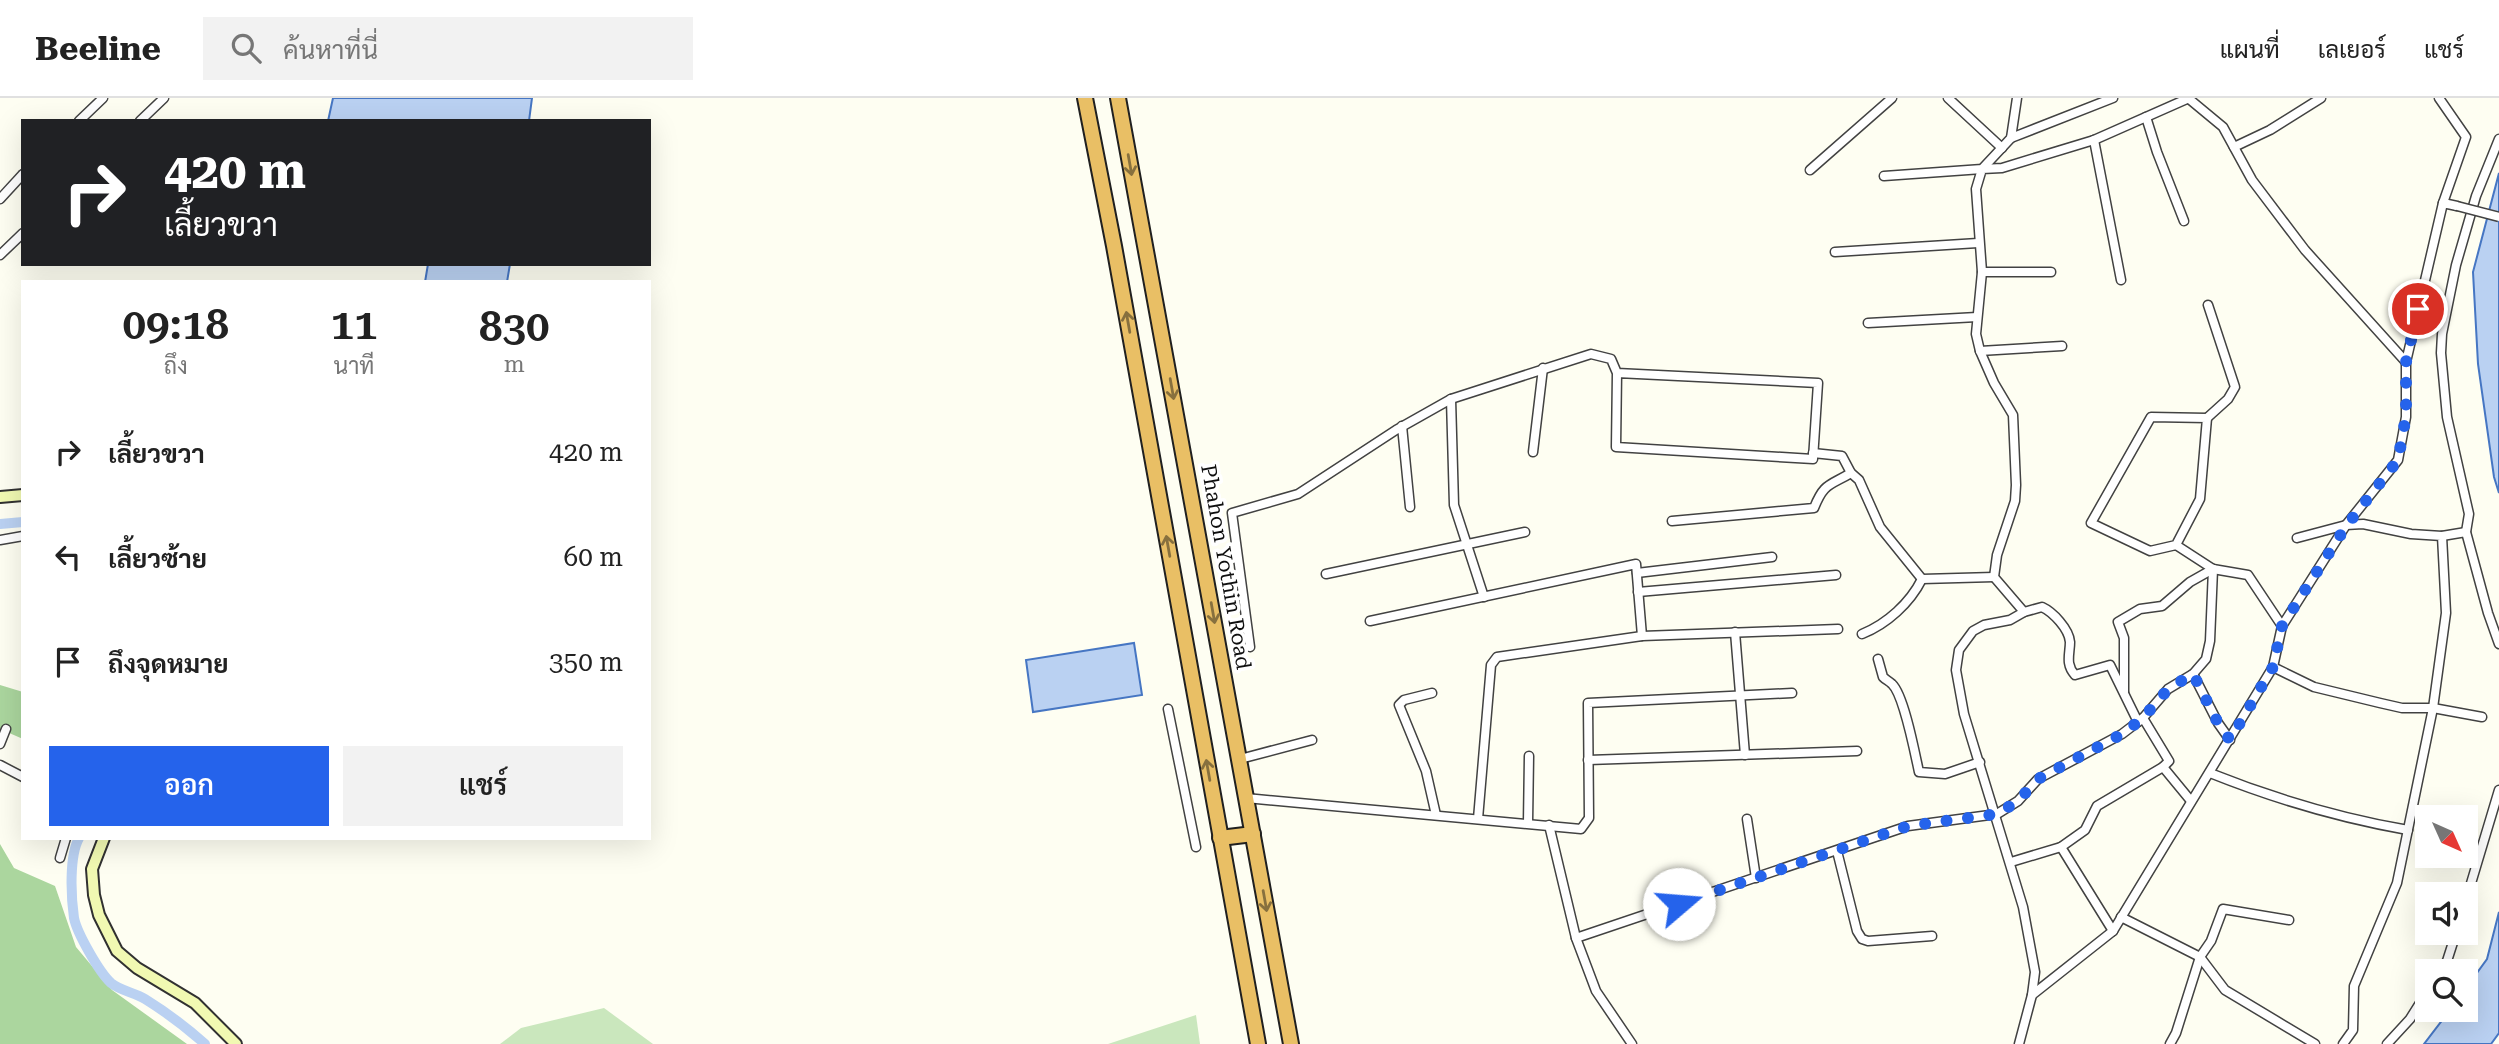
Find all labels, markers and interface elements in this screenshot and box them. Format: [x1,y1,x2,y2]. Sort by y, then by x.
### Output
search box [203,17,693,80]
text: Beeline [35,29,161,68]
icon: search [227,29,265,67]
text: ค้นหาที่นี่ [283,35,378,65]
text: แผนที่ [2220,36,2280,64]
text: เลเยอร์ [2318,36,2386,64]
text: แชร์ [2424,36,2464,64]
text: 420 m [164,143,306,200]
icon: right [49,147,140,238]
one-way arrow [1124,153,1138,176]
text: เลี้ยวขวา [164,206,278,244]
pin [2388,279,2448,339]
icon: arrive [2399,290,2437,328]
text: 09:18 [122,300,229,349]
text: 11 [330,300,377,349]
text: 830 [479,302,550,351]
one-way arrow [1121,312,1134,334]
text: m [504,351,525,378]
text: ถึง [164,353,188,380]
text: นาที [333,353,374,380]
one-way arrow [1165,377,1179,400]
icon: right [49,433,87,471]
text: 420 m [549,437,623,467]
text: เลี้ยวขวา [108,439,205,469]
street label: Phahon Yothin Road [1196,463,1256,672]
one-way arrow [1161,535,1175,558]
icon: left [49,538,87,576]
text: 60 m [564,542,623,572]
text: เลี้ยวซ้าย [108,544,207,574]
one-way arrow [1207,601,1220,624]
icon: arrive [49,643,87,681]
text: 350 m [549,647,623,677]
text: ถึงจุดหมาย [108,649,229,679]
button: ออก [49,746,329,826]
button: แชร์ [343,746,623,826]
one-way arrow [1201,759,1214,782]
north arrow [2415,805,2478,868]
map controls [2415,805,2478,1022]
position arrow [1642,867,1716,941]
button: sound [2415,882,2478,945]
one-way arrow [1259,889,1272,912]
button: search [2415,959,2478,1022]

